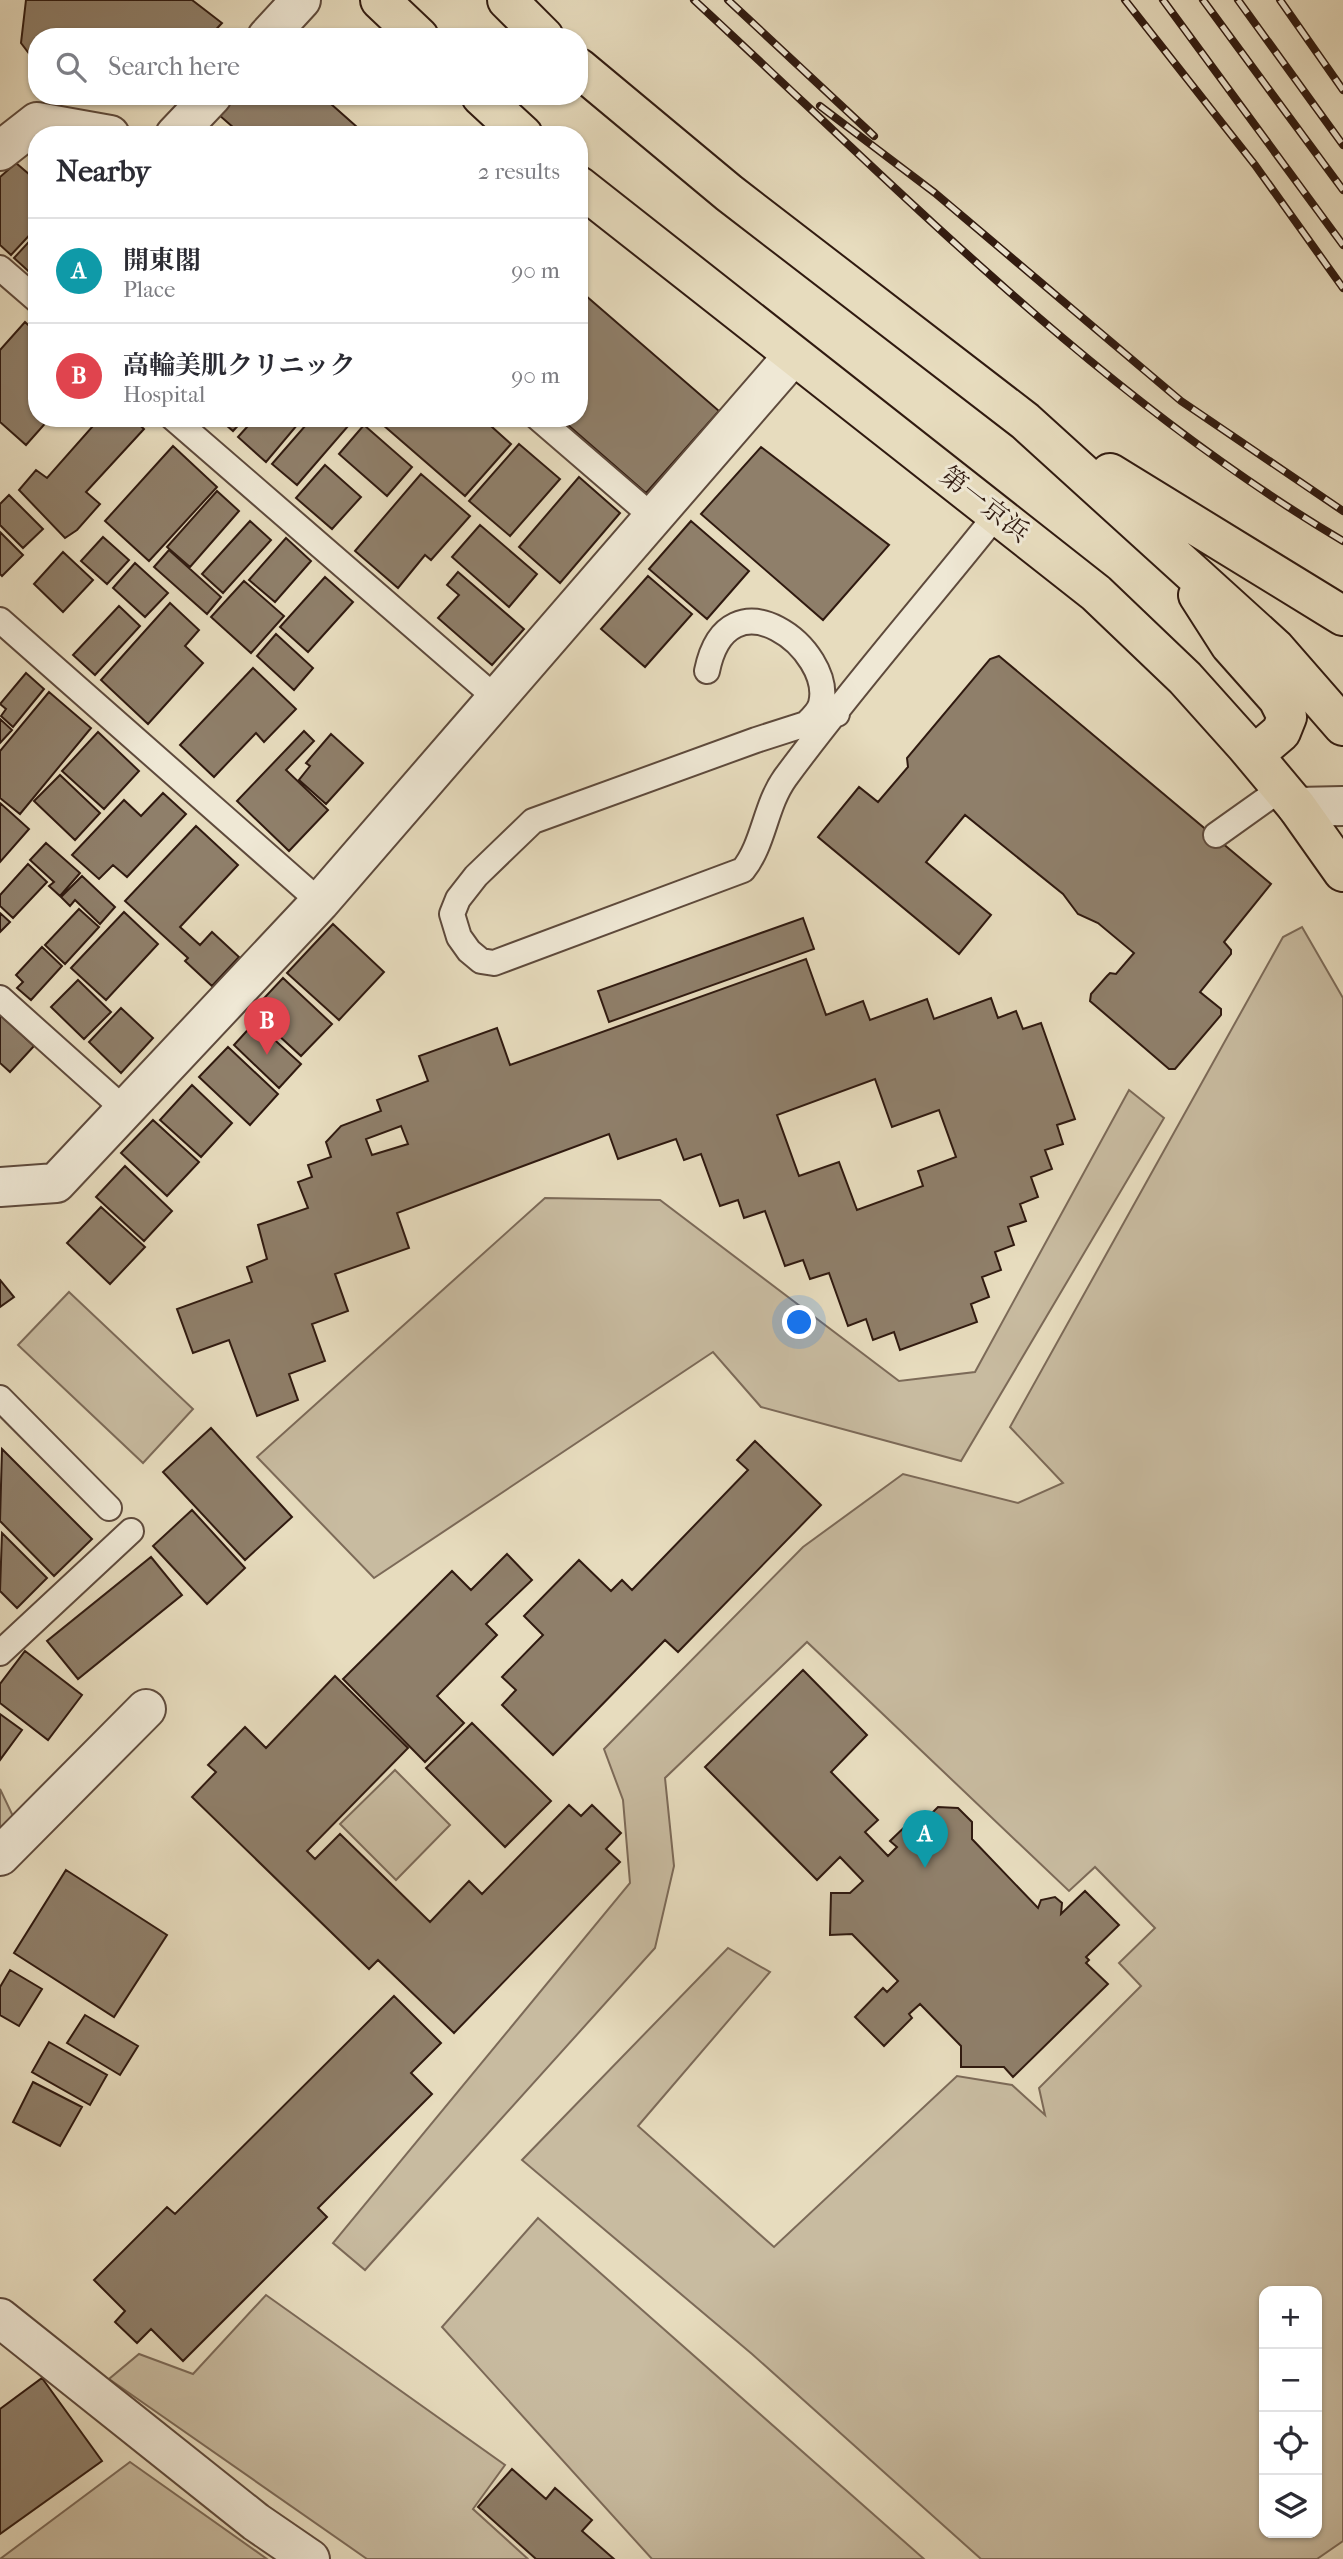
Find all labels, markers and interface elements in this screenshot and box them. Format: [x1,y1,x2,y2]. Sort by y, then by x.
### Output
search box [28,28,588,105]
icon: search [52,48,90,86]
text: Search here [108,51,240,82]
text: Nearby [56,154,151,189]
text: 2 results [478,158,560,185]
text: 開東閣 [123,245,201,276]
text: A [72,257,86,284]
text: 90 m [511,257,560,284]
text: Place [123,276,175,303]
text: 高輪美肌クリニック [123,350,355,381]
text: B [72,362,86,389]
text: 90 m [511,362,560,389]
text: Hospital [123,381,205,408]
street label: 第一京浜 [934,460,1036,548]
pin: B [244,997,290,1055]
your location [782,1305,816,1339]
pin: A [902,1810,948,1868]
map controls [1259,2286,1322,2538]
button: + [1259,2286,1322,2349]
button: − [1259,2349,1322,2412]
button: locate [1259,2412,1322,2475]
button: layers [1259,2475,1322,2538]

